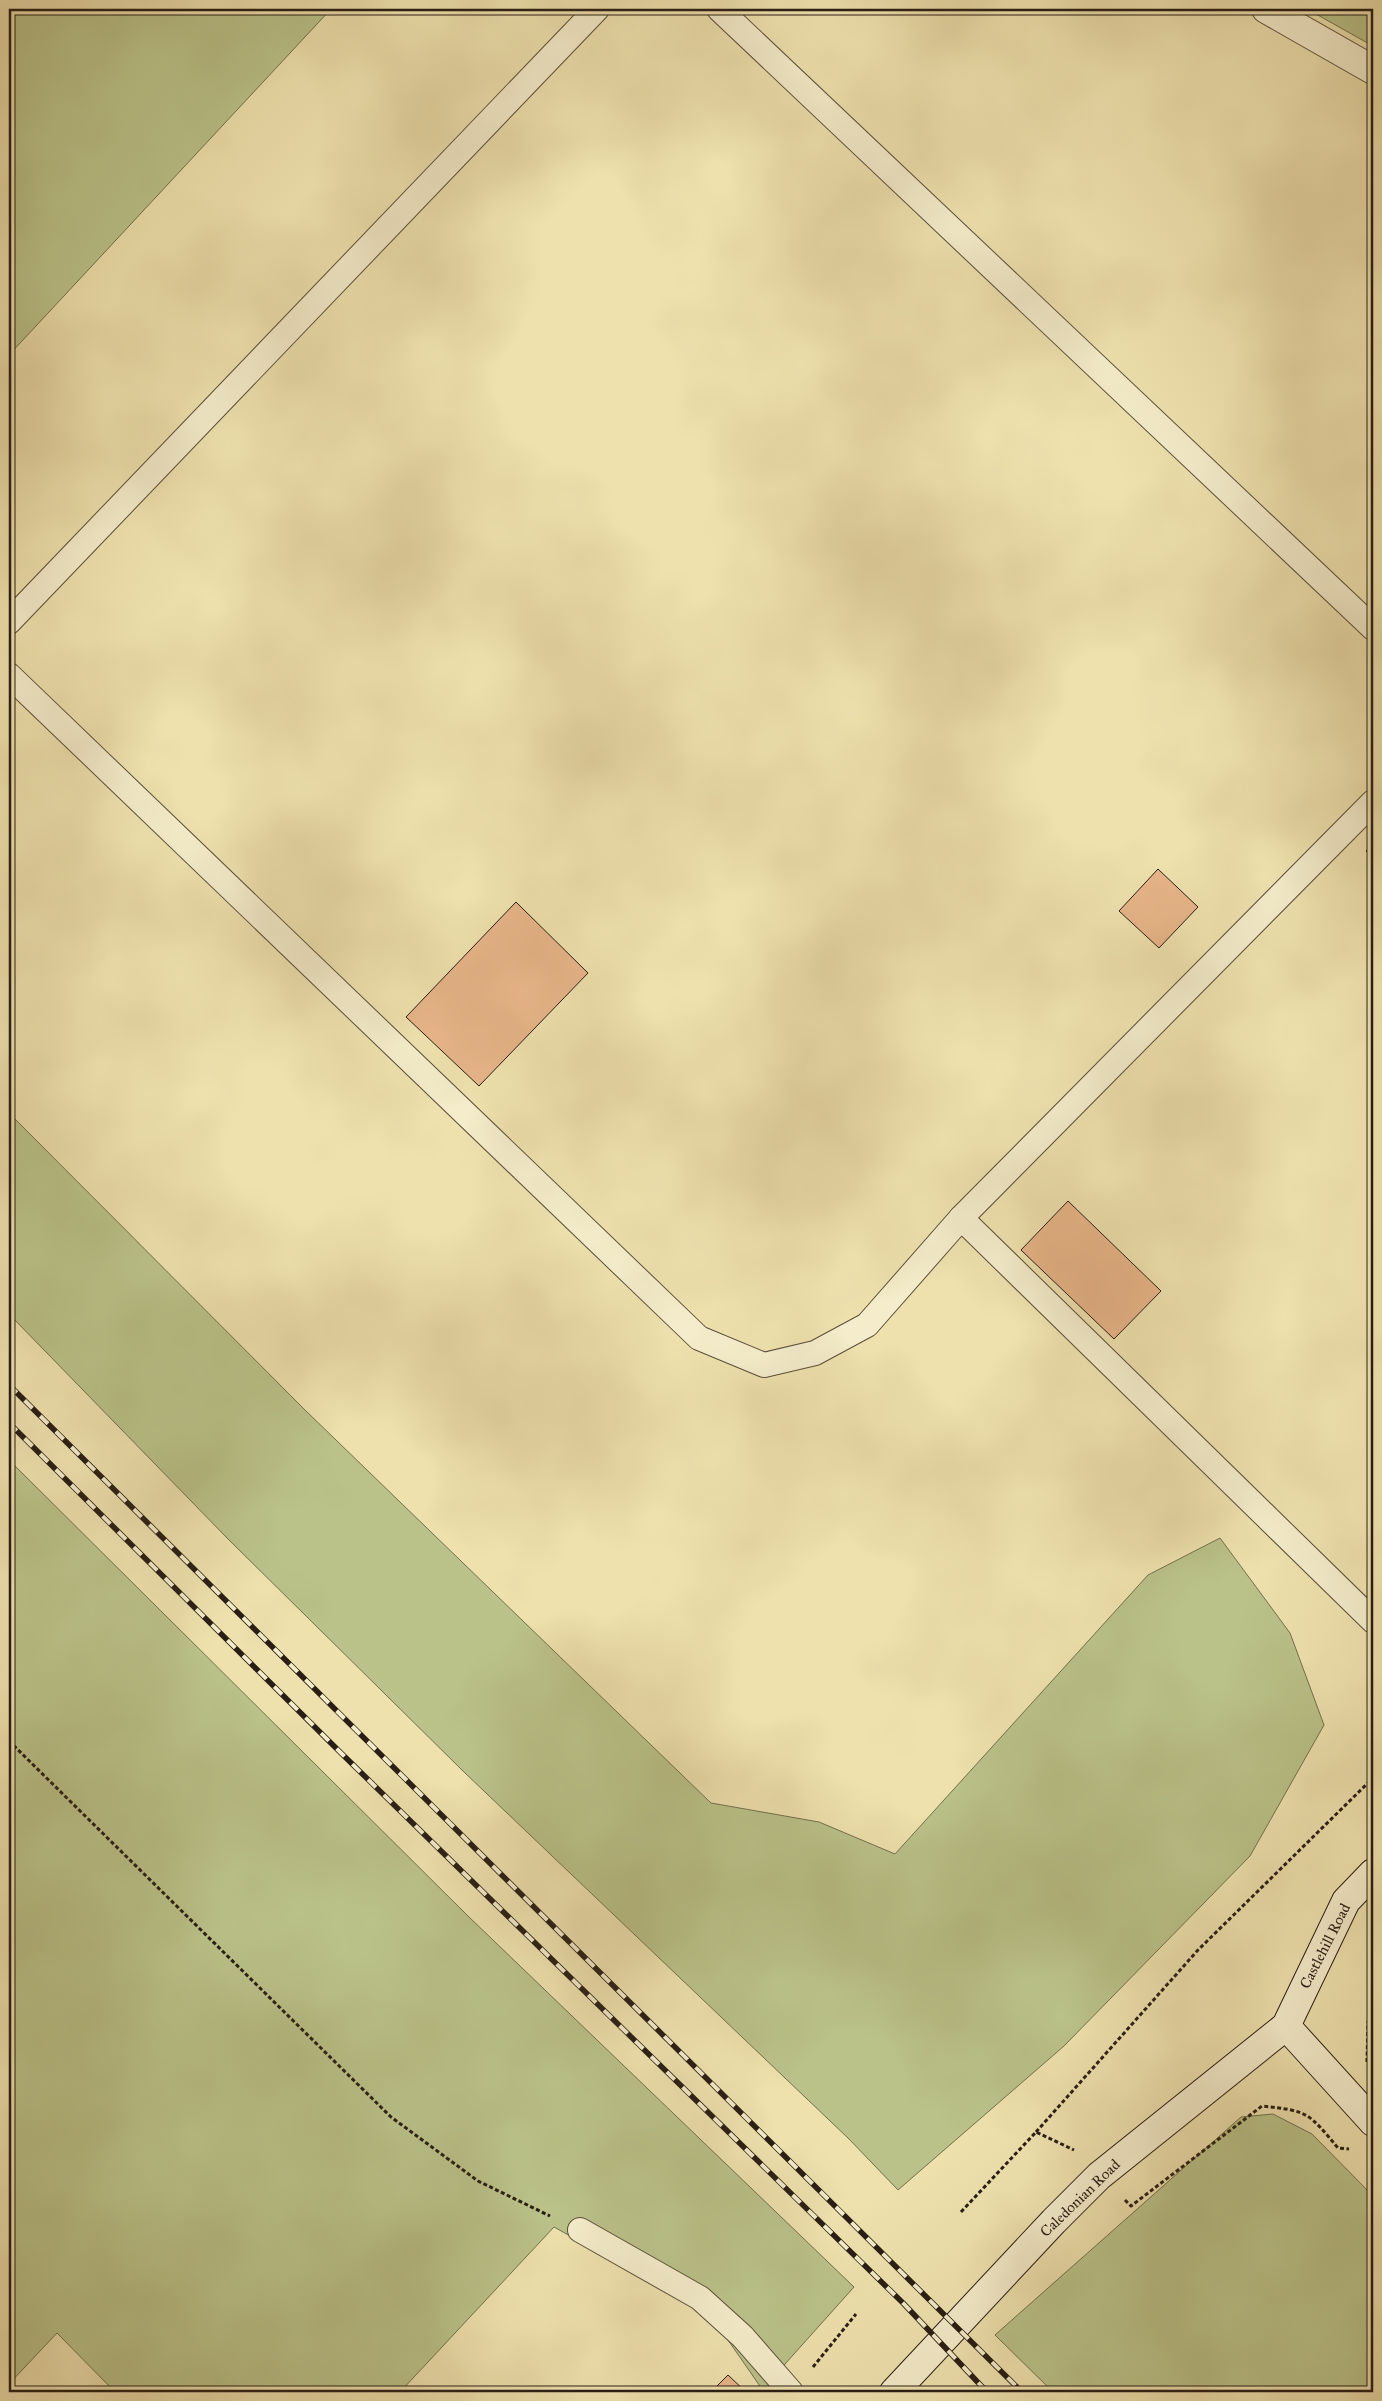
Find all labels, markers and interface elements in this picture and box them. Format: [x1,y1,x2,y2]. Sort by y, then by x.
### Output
street label: Castlehill Road [1296,1900,1354,1992]
street label: Caledonian Road [1036,2155,1124,2241]

